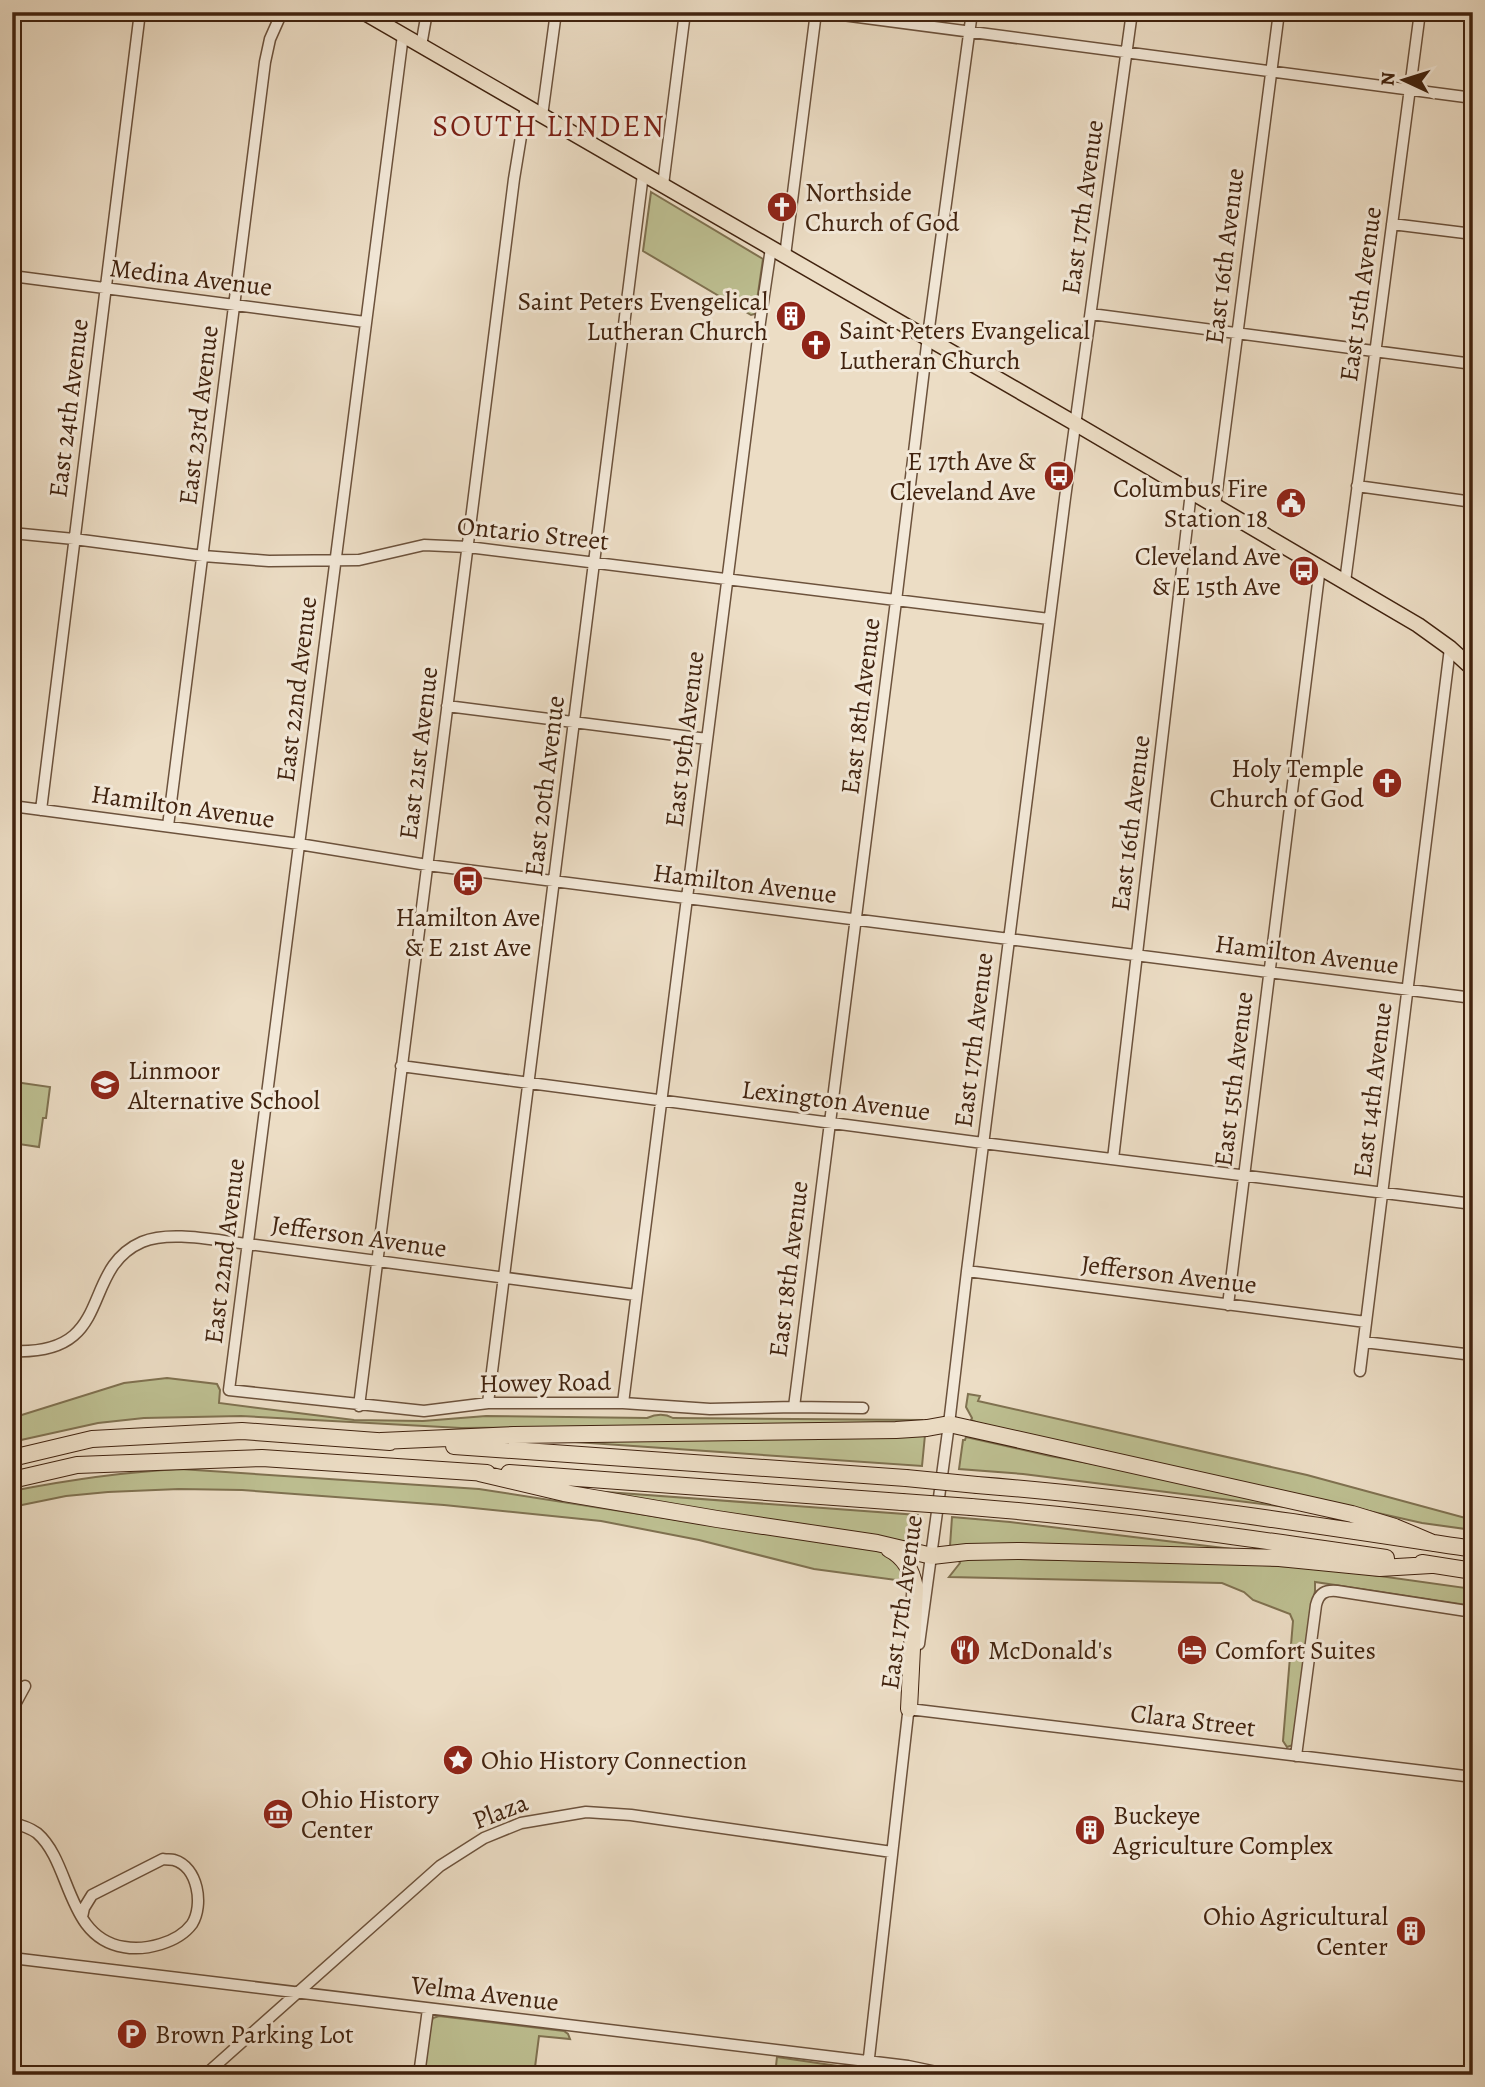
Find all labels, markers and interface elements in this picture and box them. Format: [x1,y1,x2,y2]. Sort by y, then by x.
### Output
north arrow [1370,46,1440,116]
text: N [1375,71,1402,87]
district label: SOUTH LINDEN [432,106,666,146]
street label: East 17th Avenue [1053,117,1112,297]
street label: East 16th Avenue [1196,166,1253,346]
place label: Northside Church of God [805,175,959,240]
church icon: Northside Church of God [765,190,799,224]
street label: East 15th Avenue [1331,204,1390,384]
street label: Medina Avenue [108,250,274,305]
place label: Saint Peters Evengelical Lutheran Church [518,284,768,349]
building icon: Saint Peters Evengelical Lutheran Church [774,299,808,333]
place label: Saint Peters Evangelical Lutheran Church [839,313,1090,378]
street label: East 24th Avenue [40,316,97,500]
street label: East 23rd Avenue [170,323,227,507]
church icon: Saint Peters Evangelical Lutheran Church [799,328,833,362]
place label: E 17th Ave & Cleveland Ave [890,444,1037,509]
bus stop icon: E 17th Ave & Cleveland Ave [1042,459,1076,493]
place label: Columbus Fire Station 18 [1113,471,1268,536]
public building icon: Columbus Fire Station 18 [1274,486,1308,520]
street label: Ontario Street [455,508,611,559]
place label: Cleveland Ave & E 15th Ave [1135,539,1281,604]
bus stop icon: Cleveland Ave & E 15th Ave [1287,554,1321,588]
street label: East 22nd Avenue [268,594,325,784]
street label: East 18th Avenue [832,616,889,796]
street label: East 19th Avenue [656,649,713,829]
street label: East 21st Avenue [391,665,446,842]
street label: East 20th Avenue [516,693,573,879]
street label: East 16th Avenue [1102,733,1159,913]
place label: Holy Temple Church of God [1210,751,1364,816]
church icon: Holy Temple Church of God [1370,766,1404,800]
street label: Hamilton Avenue [89,776,277,837]
street label: Hamilton Avenue [651,855,839,912]
bus stop icon: Hamilton Ave & E 21st Ave [451,864,485,898]
place label: Hamilton Ave & E 21st Ave [396,900,540,965]
street label: Hamilton Avenue [1213,926,1401,983]
street label: East 17th Avenue [945,951,1002,1130]
street label: East 15th Avenue [1205,989,1262,1169]
street label: East 14th Avenue [1344,1000,1401,1180]
place label: Linmoor Alternative School [127,1053,320,1118]
school or university icon: Linmoor Alternative School [88,1068,122,1102]
street label: Lexington Avenue [740,1072,932,1129]
street label: East 22nd Avenue [196,1156,253,1346]
street label: East 18th Avenue [760,1179,817,1359]
street label: Jefferson Avenue [269,1207,449,1266]
street label: Jefferson Avenue [1079,1246,1259,1303]
street label: Howey Road [479,1364,611,1401]
street label: East 17th Avenue [872,1512,931,1692]
restaurant icon: McDonald's [948,1633,982,1667]
place label: McDonald's [988,1633,1113,1668]
hotel icon: Comfort Suites [1175,1633,1209,1667]
place label: Comfort Suites [1215,1633,1376,1668]
street label: Clara Street [1128,1695,1258,1746]
place icon: Ohio History Connection [441,1743,475,1777]
place label: Ohio History Connection [481,1743,747,1778]
place label: Ohio History Center [301,1782,439,1847]
street label: Plaza [467,1785,533,1838]
museum icon: Ohio History Center [261,1797,295,1831]
place label: Buckeye Agriculture Complex [1112,1798,1334,1863]
building icon: Buckeye Agriculture Complex [1073,1813,1107,1847]
place label: Ohio Agricultural Center [1203,1899,1388,1964]
building icon: Ohio Agricultural Center [1394,1914,1428,1948]
street label: Velma Avenue [408,1967,561,2020]
parking icon: Brown Parking Lot [115,2017,149,2051]
place label: Brown Parking Lot [155,2017,354,2052]

